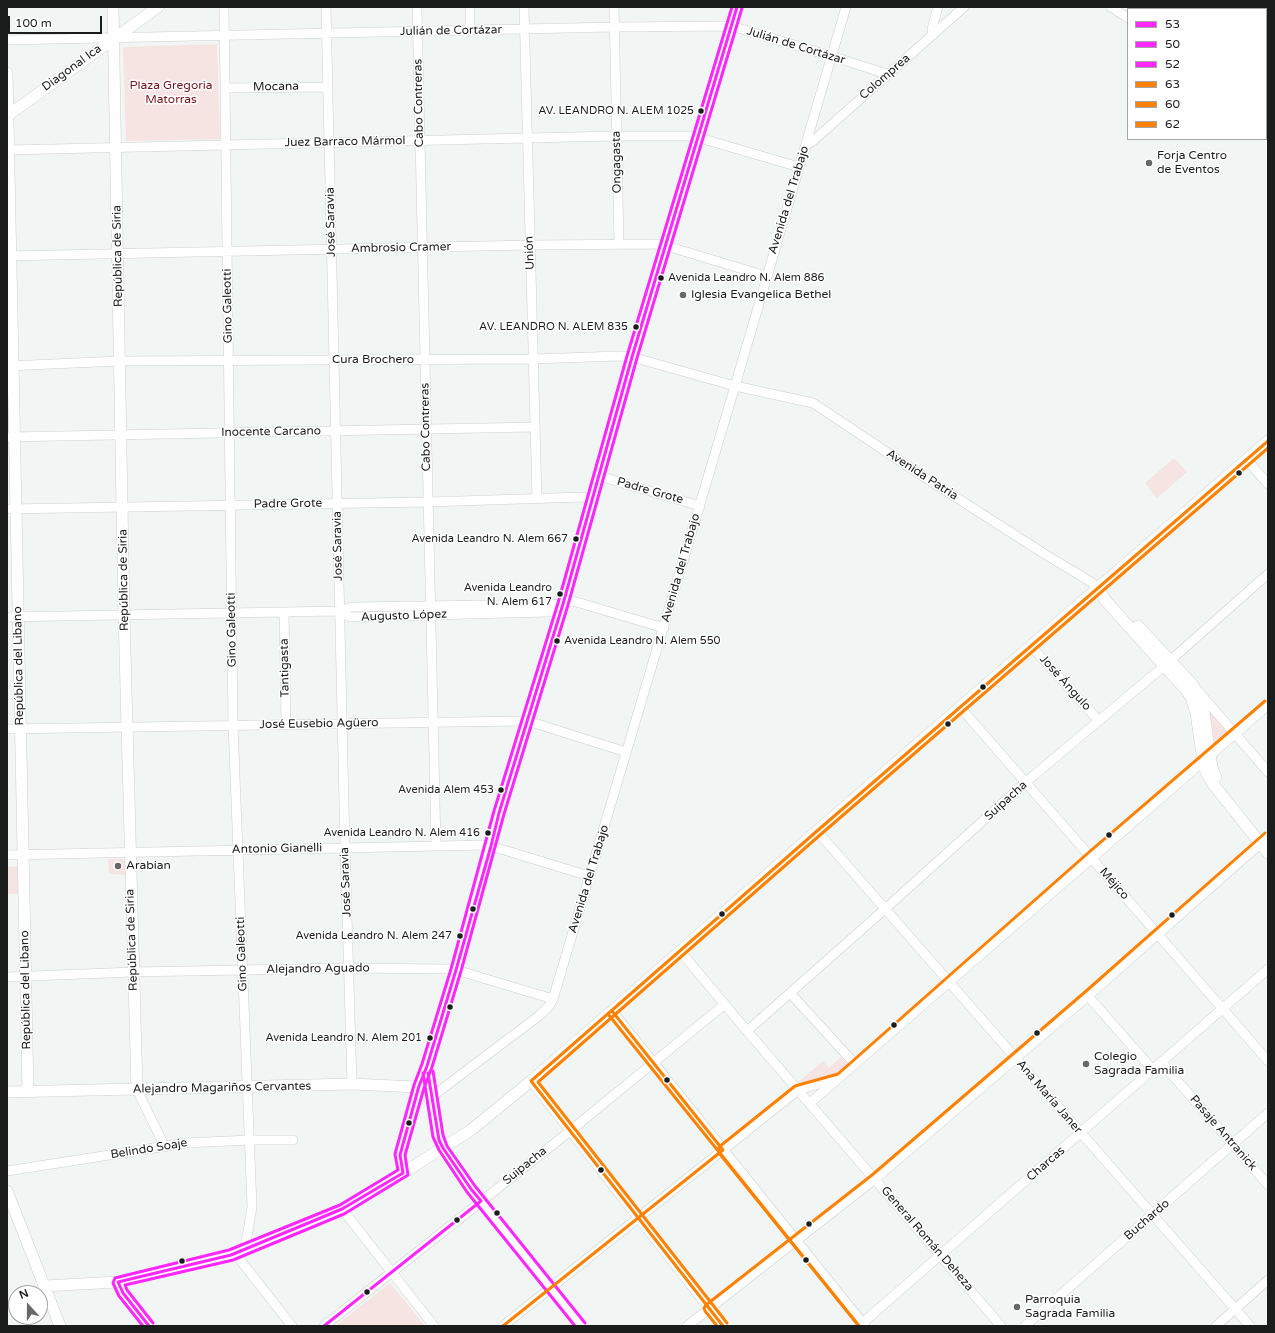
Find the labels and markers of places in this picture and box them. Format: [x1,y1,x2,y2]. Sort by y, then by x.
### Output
place label: AV. LEANDRO N. ALEM 1025 [538,104,694,118]
marker: AV. LEANDRO N. ALEM 1025 [696,106,706,116]
place label: Forja Centro de Eventos [1157,149,1227,177]
marker: Forja Centro de Eventos [1144,158,1154,168]
place label: Avenida Leandro N. Alem 886 [668,271,825,285]
marker: Avenida Leandro N. Alem 886 [656,273,666,283]
place label: Iglesia Evangelica Bethel [691,288,831,302]
marker: Iglesia Evangelica Bethel [678,290,688,300]
place label: AV. LEANDRO N. ALEM 835 [479,320,628,334]
marker: AV. LEANDRO N. ALEM 835 [631,322,641,332]
unlabelled marker [1234,468,1244,478]
place label: Avenida Leandro N. Alem 667 [411,532,568,546]
marker: Avenida Leandro N. Alem 667 [571,534,581,544]
place label: Avenida Leandro N. Alem 617 [464,581,552,607]
marker: Avenida Leandro N. Alem 617 [555,589,565,599]
place label: Avenida Leandro N. Alem 550 [564,634,721,648]
marker: Avenida Leandro N. Alem 550 [552,636,562,646]
unlabelled marker [978,682,988,692]
unlabelled marker [943,719,953,729]
place label: Avenida Alem 453 [398,783,494,797]
marker: Avenida Alem 453 [496,785,506,795]
place label: Avenida Leandro N. Alem 416 [323,826,480,840]
marker: Avenida Leandro N. Alem 416 [483,828,493,838]
unlabelled marker [1104,830,1114,840]
place label: Arabian [126,859,171,873]
marker: Arabian [113,861,123,871]
unlabelled marker [468,904,478,914]
unlabelled marker [717,909,727,919]
unlabelled marker [1167,910,1177,920]
place label: Avenida Leandro N. Alem 247 [295,929,452,943]
marker: Avenida Leandro N. Alem 247 [455,931,465,941]
unlabelled marker [445,1002,455,1012]
unlabelled marker [889,1020,899,1030]
unlabelled marker [1032,1028,1042,1038]
place label: Avenida Leandro N. Alem 201 [265,1031,422,1045]
marker: Avenida Leandro N. Alem 201 [425,1033,435,1043]
place label: Colegio Sagrada Familia [1094,1050,1184,1078]
marker: Colegio Sagrada Familia [1081,1059,1091,1069]
unlabelled marker [662,1075,672,1085]
unlabelled marker [404,1118,414,1128]
unlabelled marker [596,1165,606,1175]
unlabelled marker [492,1208,502,1218]
unlabelled marker [452,1215,462,1225]
unlabelled marker [804,1219,814,1229]
unlabelled marker [801,1255,811,1265]
unlabelled marker [177,1256,187,1266]
unlabelled marker [362,1287,372,1297]
place label: Parroquia Sagrada Familia [1025,1293,1115,1321]
marker: Parroquia Sagrada Familia [1012,1302,1022,1312]

